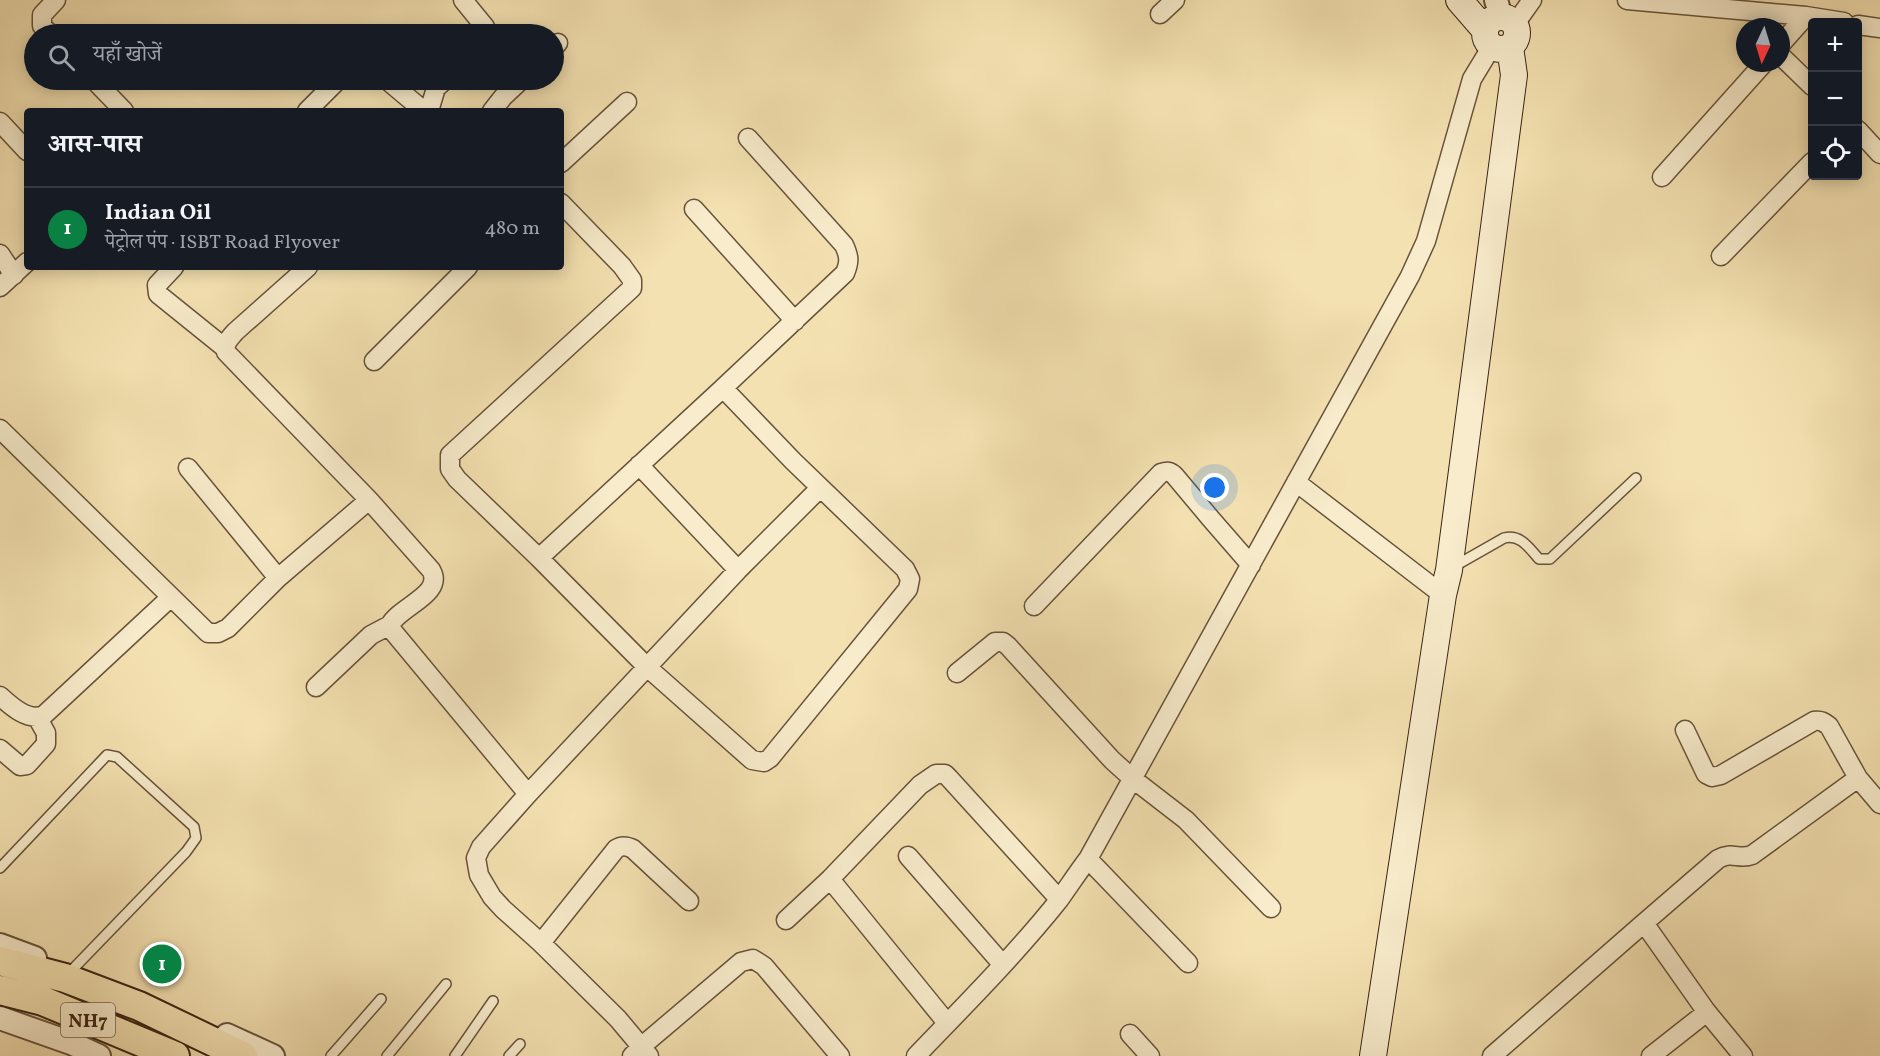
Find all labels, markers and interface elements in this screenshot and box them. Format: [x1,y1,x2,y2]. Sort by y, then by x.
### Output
north arrow [1736,18,1790,72]
map controls [1808,18,1862,180]
button: + [1808,18,1862,72]
search box [24,24,564,90]
text: यहाँ खोजें [93,40,162,71]
icon: search [45,41,78,74]
button: − [1808,72,1862,126]
button: locate [1808,126,1862,180]
text: आस-पास [48,127,142,163]
text: Indian Oil [105,198,211,229]
text: 1 [63,215,72,243]
text: 480 m [485,215,540,243]
text: पेट्रोल पंप · ISBT Road Flyover [105,229,340,257]
your location [1200,473,1229,502]
pin: 1 [142,942,182,986]
road number: NH7 [61,1003,115,1037]

